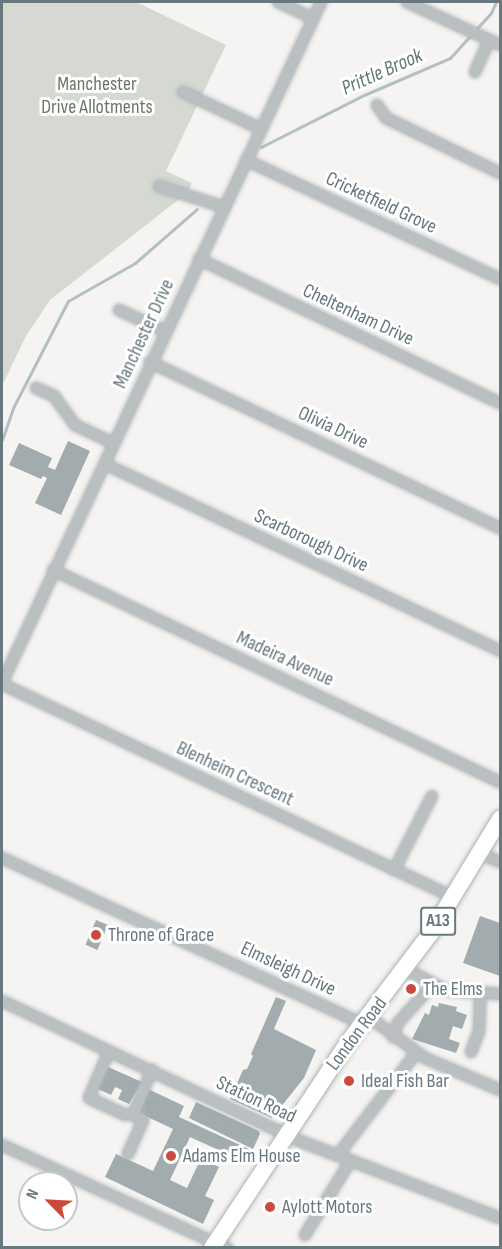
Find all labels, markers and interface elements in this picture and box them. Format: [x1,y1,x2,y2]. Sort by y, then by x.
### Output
water label: Prittle Brook [338,43,426,101]
park label: Manchester Drive Allotments [41,73,153,120]
street label: Cricketfield Grove [322,167,440,239]
street label: Manchester Drive [108,276,180,392]
street label: Cheltenham Drive [299,279,417,351]
street label: Olivia Drive [294,401,372,455]
street label: Scarborough Drive [250,504,372,578]
street label: Madeira Avenue [232,626,338,692]
street label: Blenheim Crescent [173,736,297,812]
road number: A13 [420,906,456,936]
place label: Throne of Grace [108,923,214,947]
marker: Throne of Grace [89,928,103,942]
street label: Elmsleigh Drive [237,937,339,1001]
place label: The Elms [423,977,483,1001]
marker: The Elms [404,982,418,996]
street label: London Road [322,993,392,1075]
place label: Ideal Fish Bar [361,1069,449,1093]
street label: Station Road [212,1071,300,1129]
marker: Ideal Fish Bar [342,1074,356,1088]
place label: Adams Elm House [183,1144,301,1168]
marker: Adams Elm House [164,1149,178,1163]
north arrow [18,1171,78,1231]
text: N [23,1187,43,1202]
place label: Aylott Motors [282,1195,372,1219]
marker: Aylott Motors [263,1200,277,1214]

